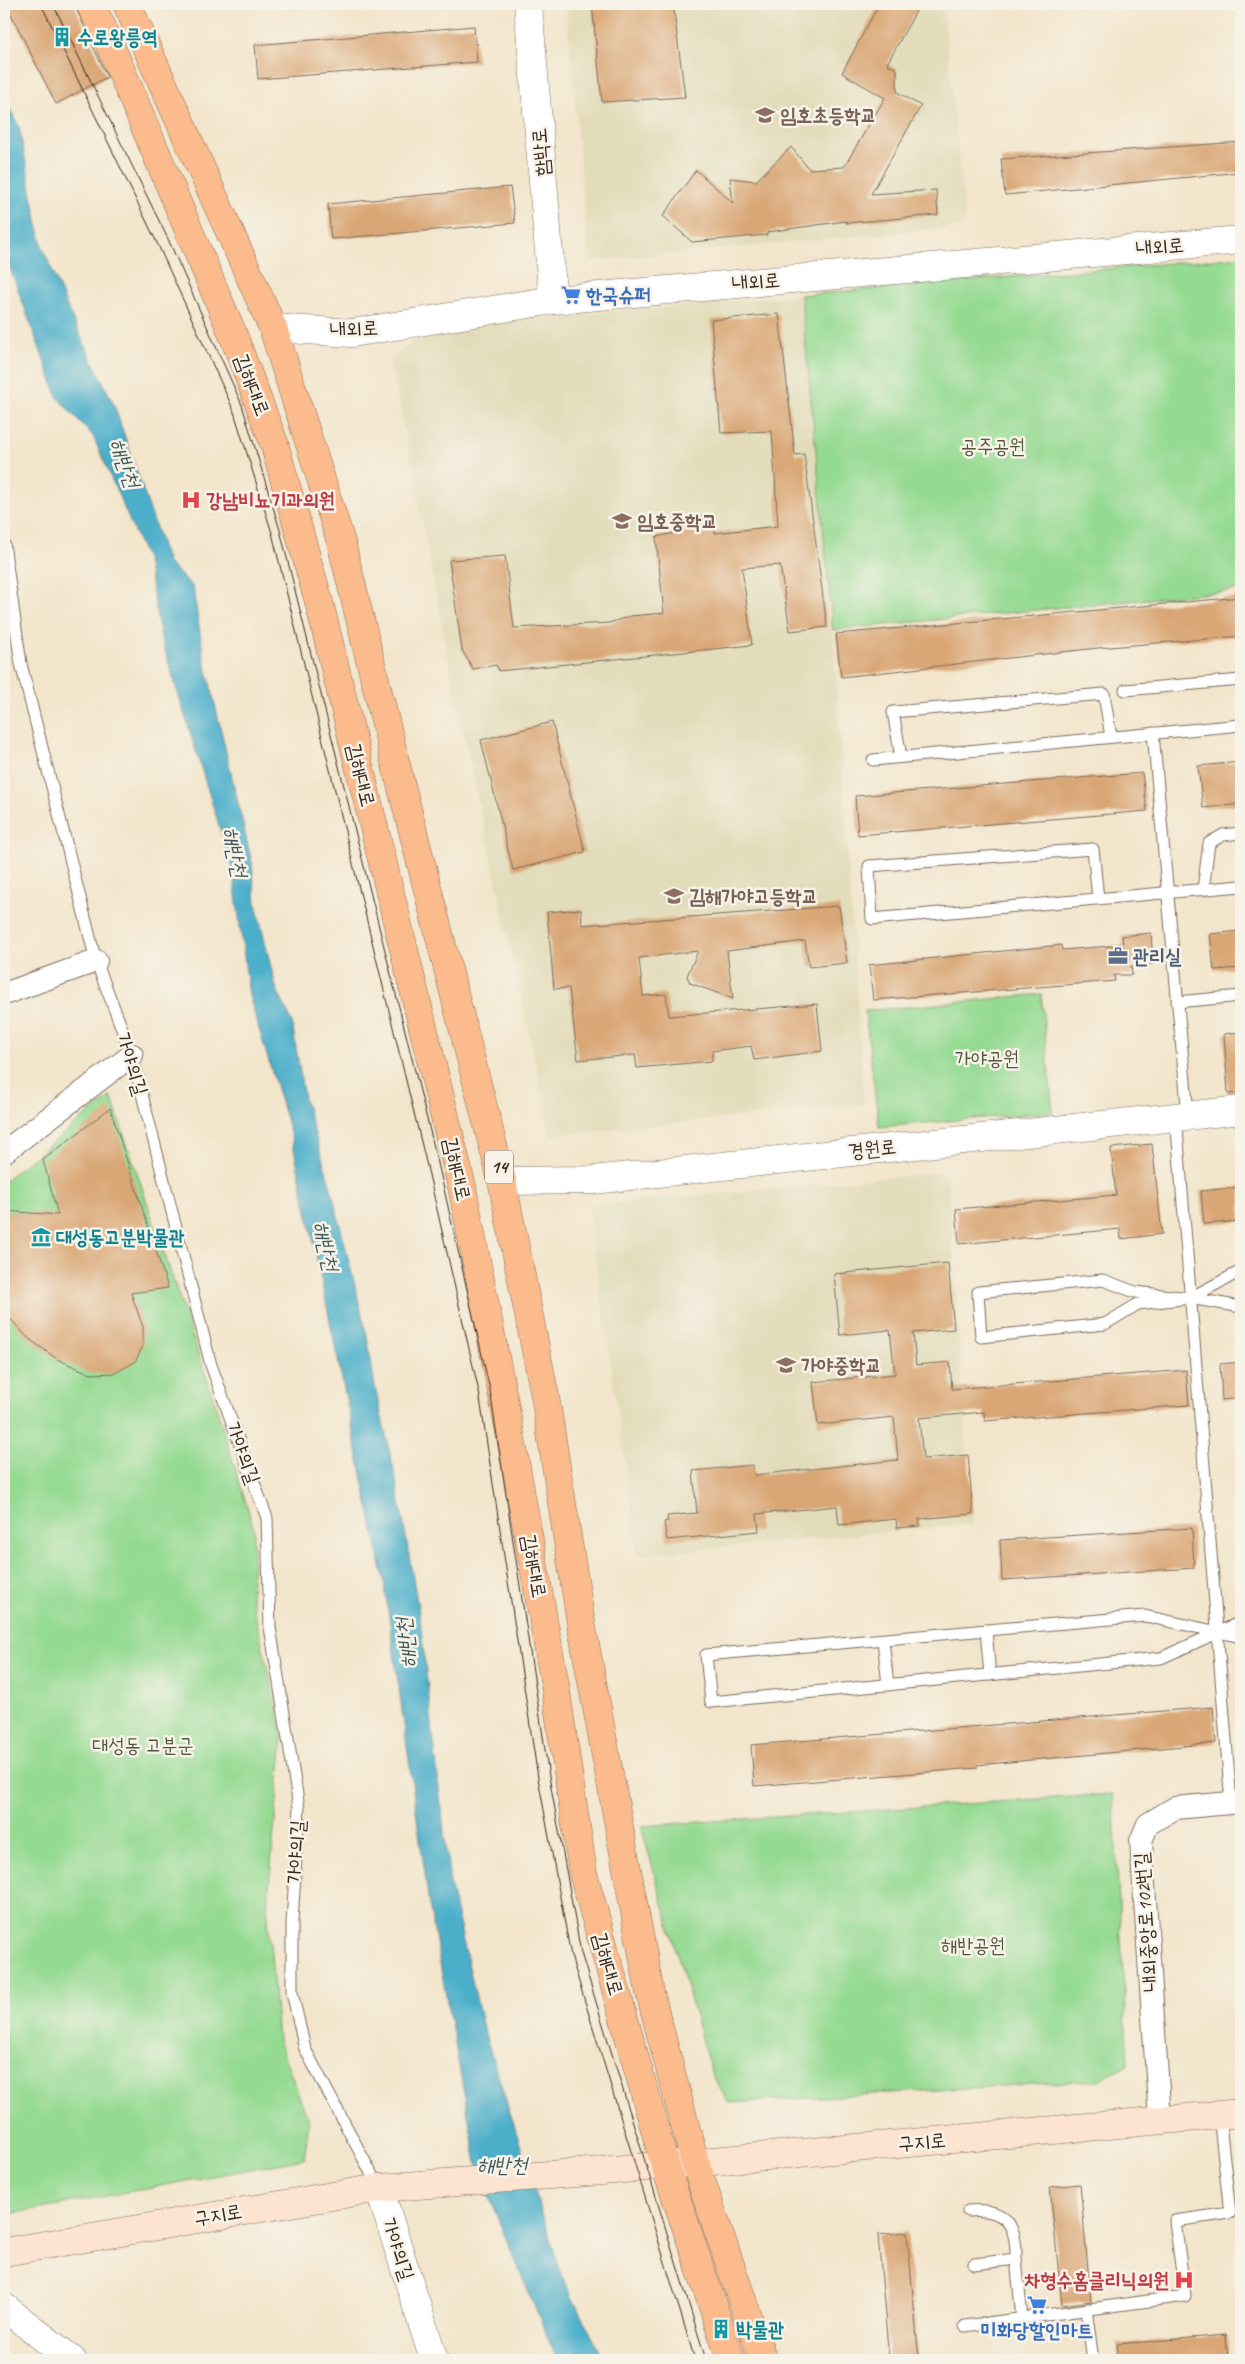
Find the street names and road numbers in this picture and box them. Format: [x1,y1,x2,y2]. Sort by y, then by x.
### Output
street label: 함박로 [526,127,556,177]
street label: 내외로 [1135,232,1185,262]
street label: 내외로 [731,267,781,297]
street label: 내외로 [329,315,379,343]
street label: 김해대로 [229,350,275,420]
street label: 김해대로 [341,741,381,809]
street label: 가야의길 [111,1030,153,1098]
street label: 경원로 [847,1134,897,1164]
street label: 김해대로 [438,1135,476,1203]
road number: 14 [485,1150,513,1184]
street label: 가야의길 [220,1418,266,1488]
street label: 김해대로 [516,1532,552,1600]
street label: 가야의길 [281,1819,311,1885]
street label: 내외중앙로102번길 [1129,1851,1163,1993]
street label: 김해대로 [587,1930,629,1998]
street label: 구지로 [897,2127,947,2157]
street label: 구지로 [192,2198,244,2232]
street label: 가야의길 [376,2215,420,2283]

